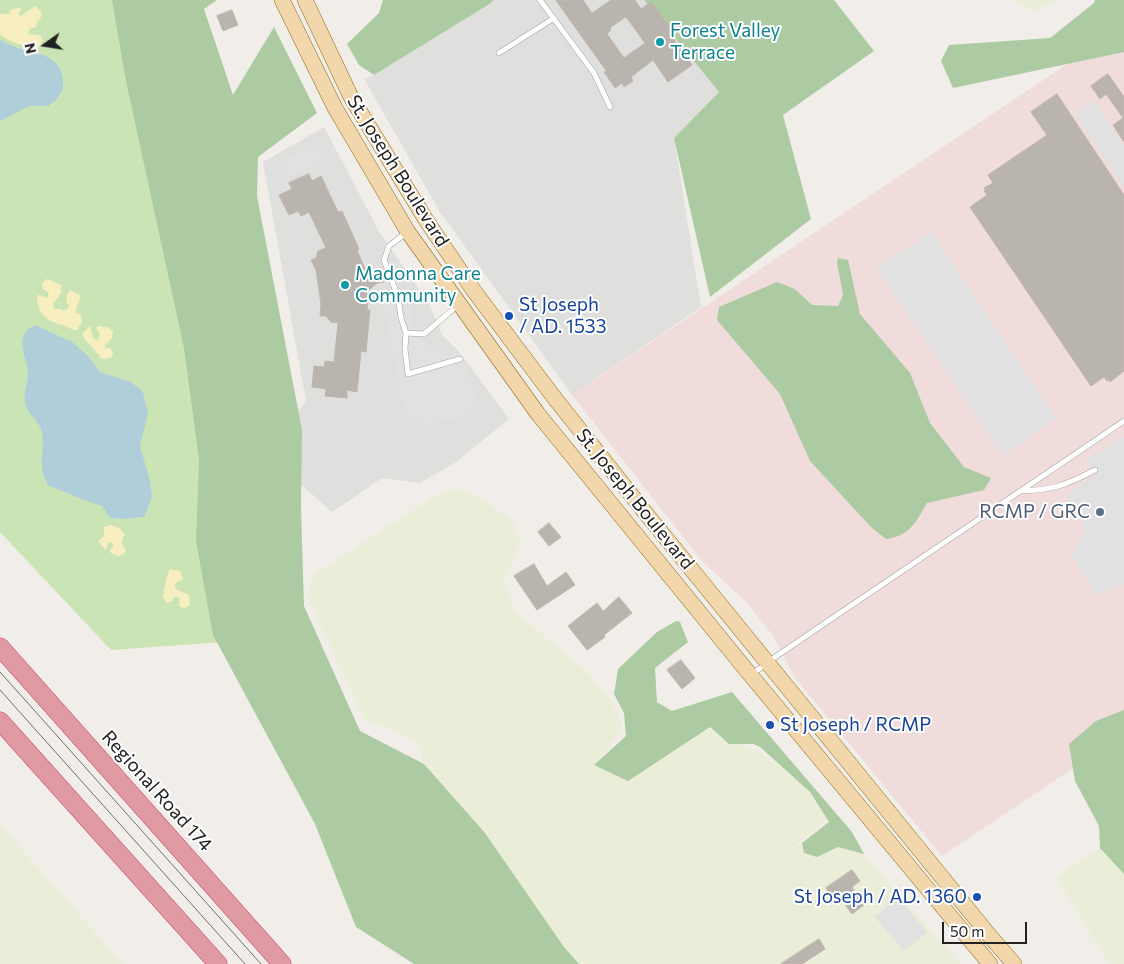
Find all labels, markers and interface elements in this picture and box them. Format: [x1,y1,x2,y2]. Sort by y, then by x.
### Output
north arrow [20,20,70,70]
place label: Forest Valley Terrace [670,20,780,64]
marker: Forest Valley Terrace [654,36,666,48]
text: N [20,41,39,56]
street label: St. Joseph Boulevard [342,91,454,251]
place label: Madonna Care Community [355,263,481,307]
marker: Madonna Care Community [339,279,351,291]
place label: St Joseph / AD. 1533 [519,294,606,338]
marker: St Joseph / AD. 1533 [503,310,515,322]
street label: St. Joseph Boulevard [571,424,699,574]
place label: RCMP / GRC [979,501,1090,523]
marker: RCMP / GRC [1094,506,1106,518]
place label: St Joseph / RCMP [780,714,931,736]
marker: St Joseph / RCMP [764,719,776,731]
street label: Regional Road 174 [97,726,217,856]
place label: St Joseph / AD. 1360 [794,886,967,908]
marker: St Joseph / AD. 1360 [971,891,983,903]
scale bar [944,912,1029,944]
text: 50 m [950,922,984,940]

